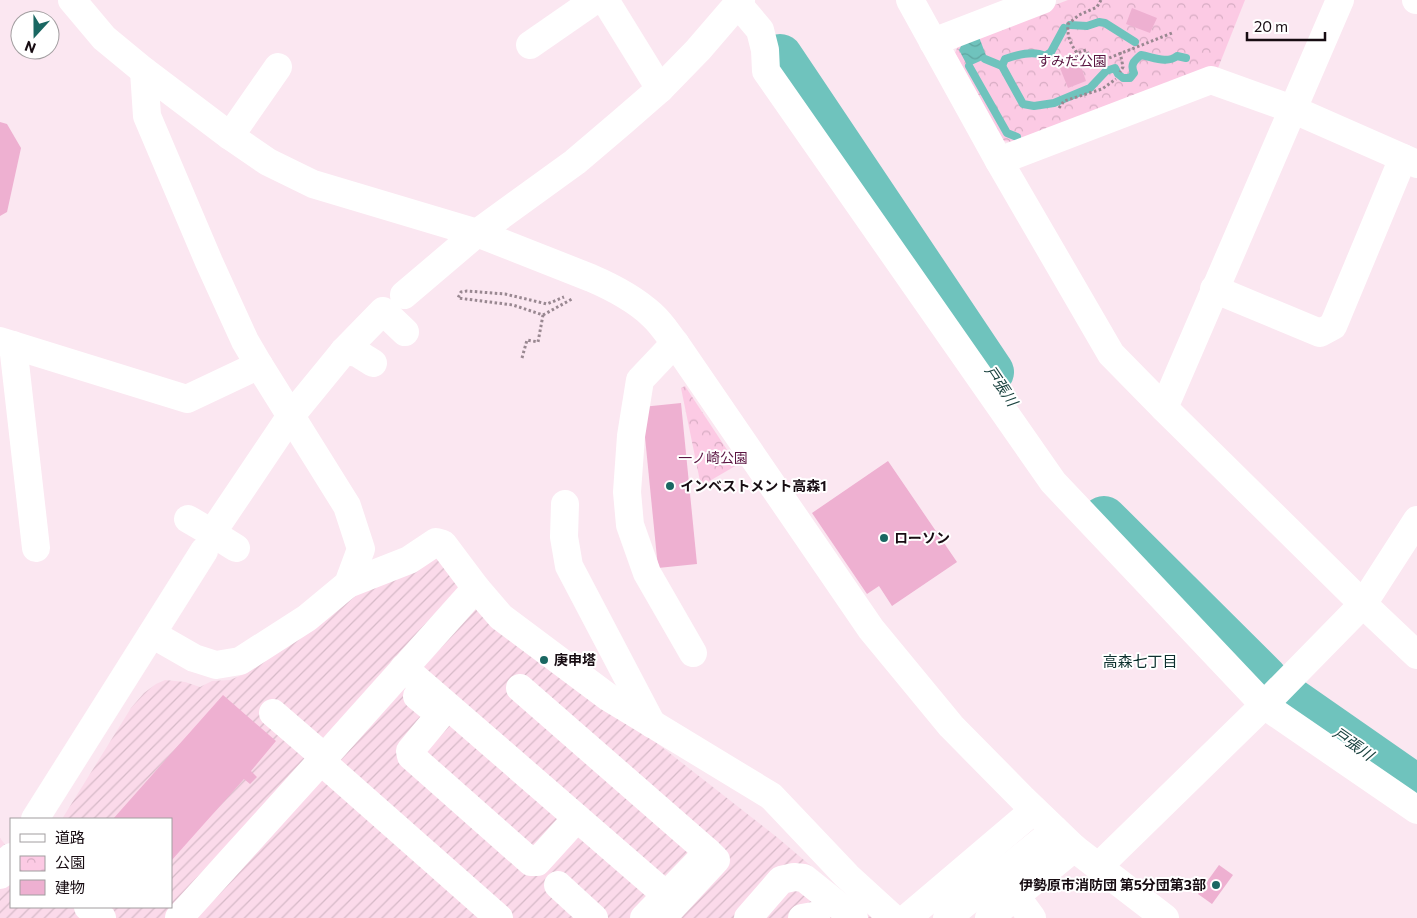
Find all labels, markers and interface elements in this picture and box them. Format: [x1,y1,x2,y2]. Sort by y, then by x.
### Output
north arrow [10,10,60,60]
scale bar [1247,10,1324,42]
text: 20 m [1254,17,1288,35]
text: N [22,38,38,57]
park label: すみだ公園 [1037,52,1107,69]
water label: 戸張川 [982,362,1023,411]
park label: 一ノ崎公園 [678,449,748,466]
place label: インベストメント高森1 [680,477,827,494]
marker: インベストメント高森1 [664,480,676,492]
place label: ローソン [894,529,950,546]
marker: ローソン [878,532,890,544]
place label: 庚申塔 [554,651,596,668]
district label: 高森七丁目 [1102,652,1178,670]
marker: 庚申塔 [538,654,550,666]
water label: 戸張川 [1330,723,1379,765]
legend [10,818,172,908]
text: 道路 [55,828,85,846]
text: 公園 [55,853,85,871]
place label: 伊勢原市消防団 第5分団第3部 [1019,876,1206,893]
text: 建物 [55,878,85,896]
marker: 伊勢原市消防団 第5分団第3部 [1210,879,1222,891]

